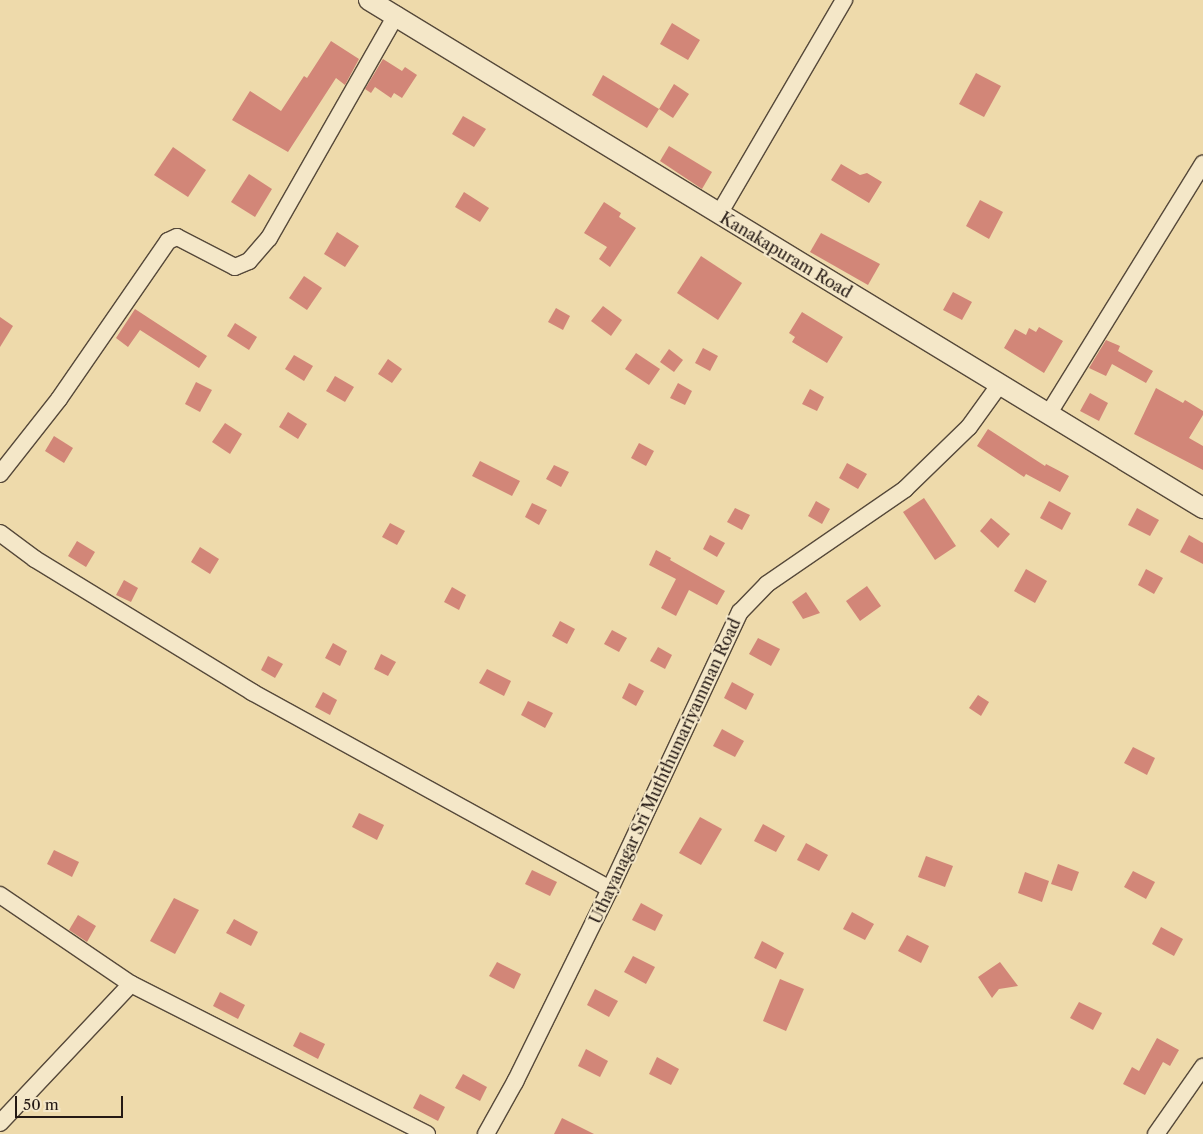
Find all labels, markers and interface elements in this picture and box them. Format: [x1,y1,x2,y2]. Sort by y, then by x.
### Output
street label: Kanakapuram Road [717,208,855,302]
street label: Uthayanagar Sri Muththumariyamman Road [586,615,744,927]
scale bar [18,1086,125,1118]
text: 50 m [23,1095,59,1114]

